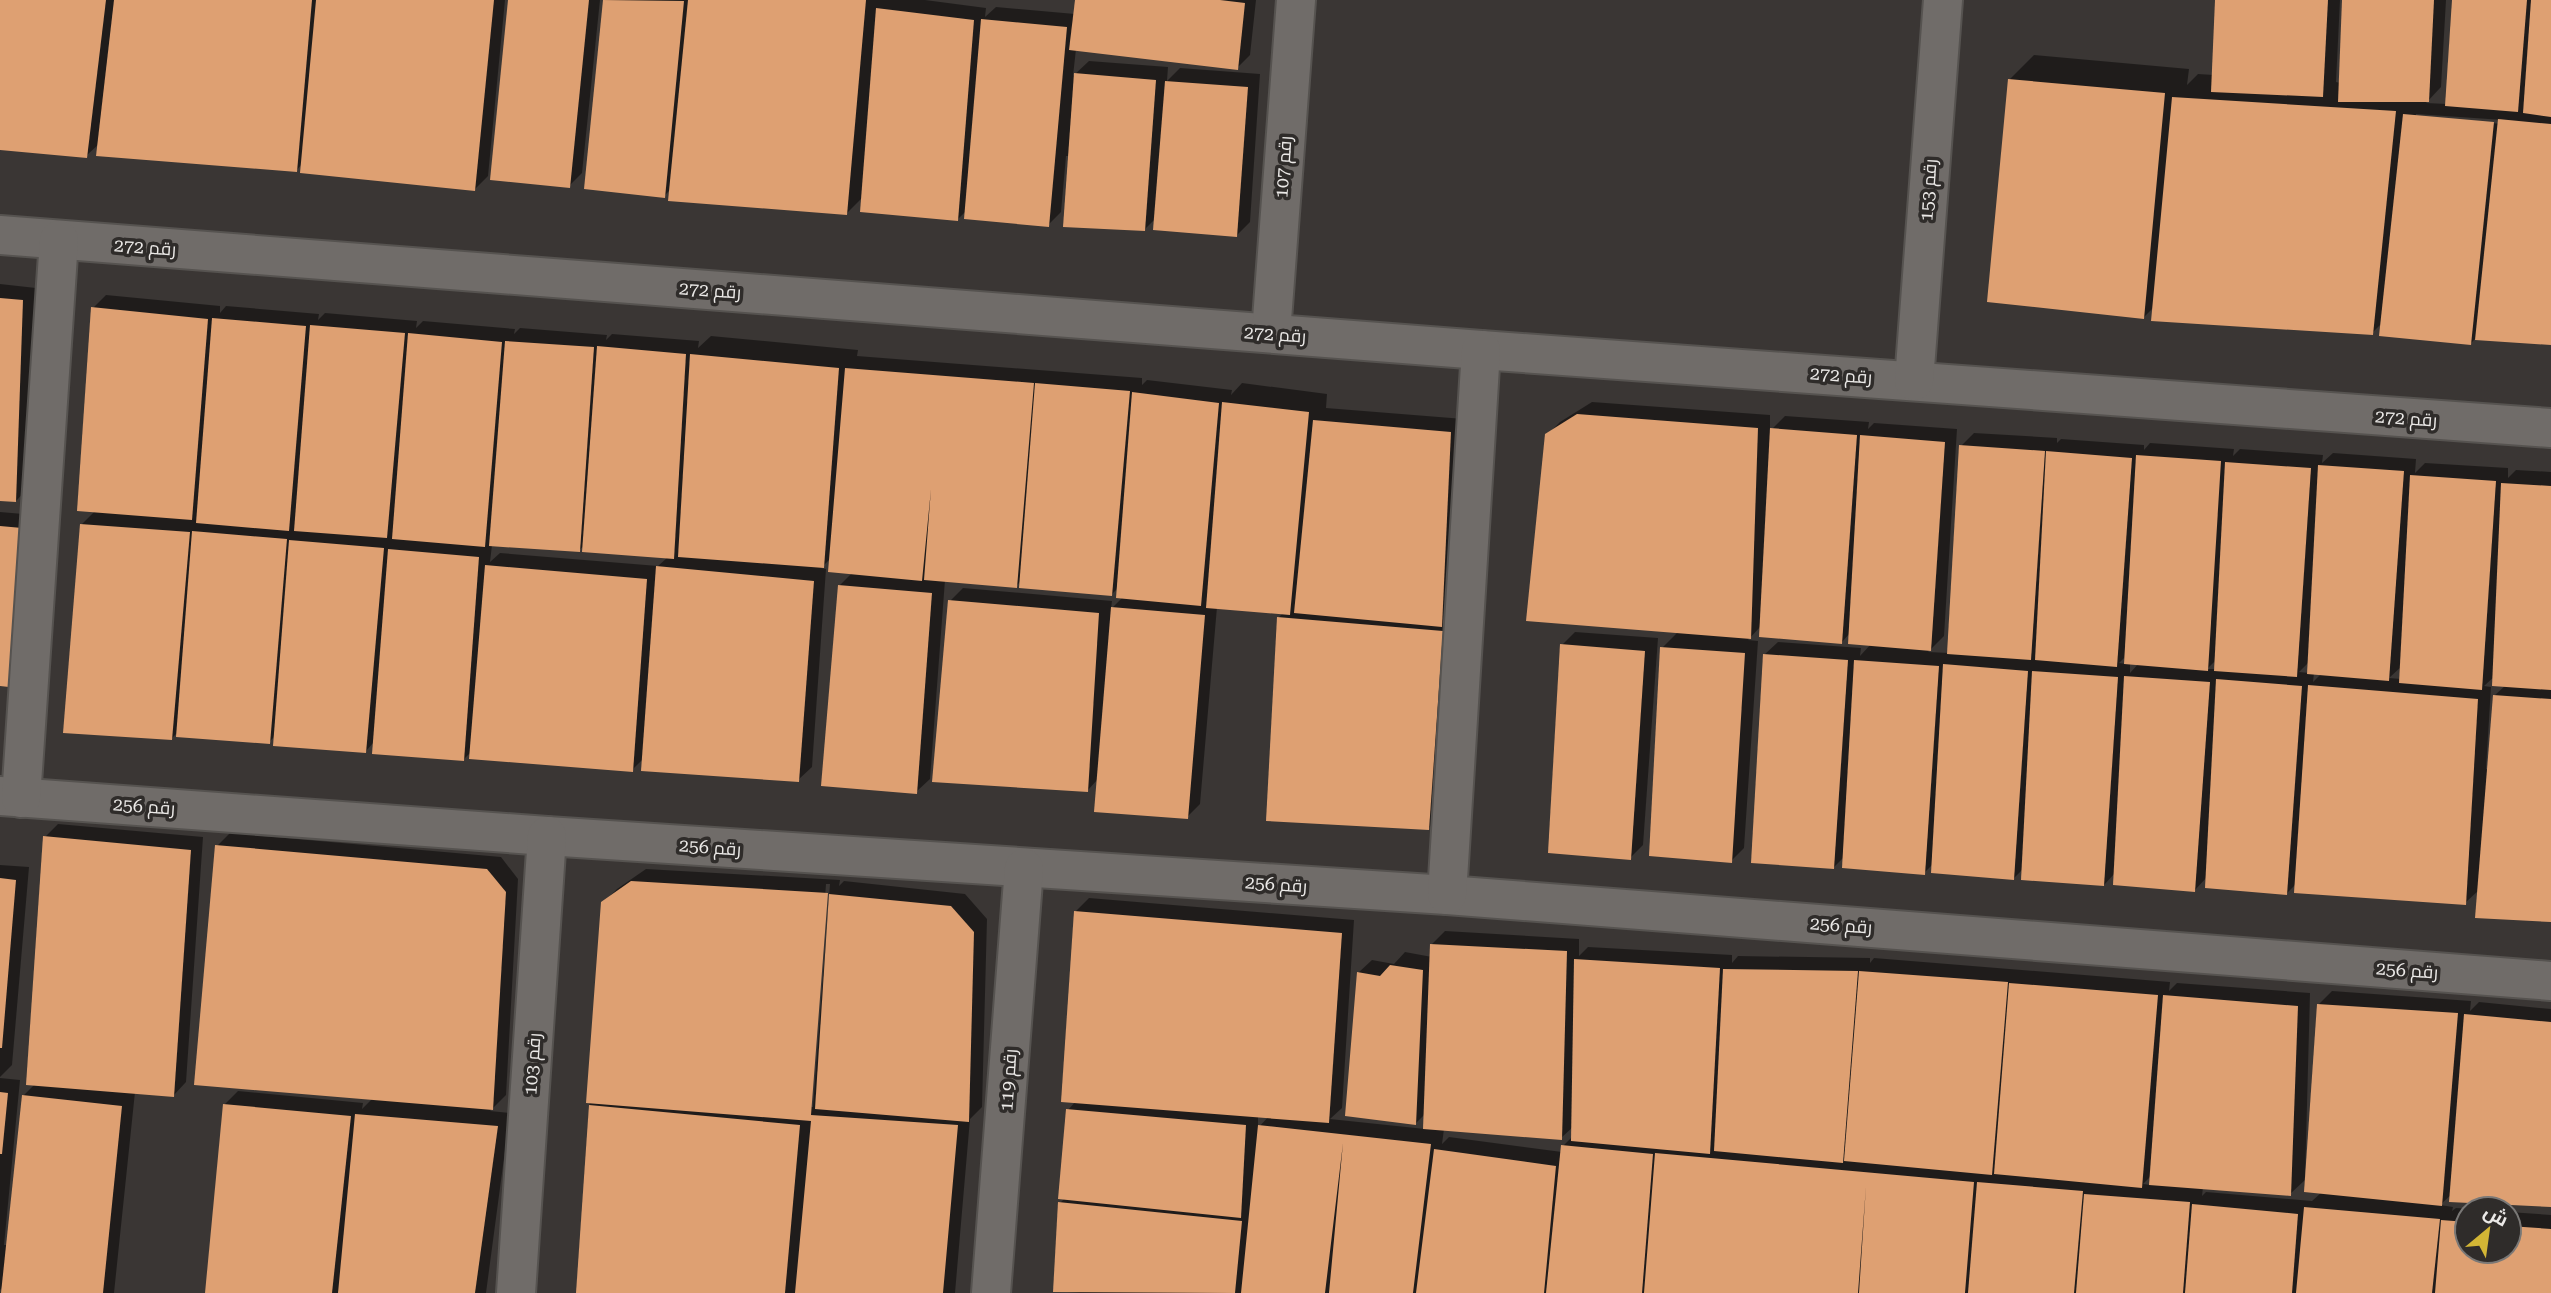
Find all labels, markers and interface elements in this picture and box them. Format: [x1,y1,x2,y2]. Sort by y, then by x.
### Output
street label: رقم 107 [1270,135,1298,199]
street label: رقم 153 [1915,158,1943,222]
street label: رقم 272 [113,234,177,262]
street label: رقم 272 [678,277,742,305]
street label: رقم 272 [1243,321,1307,349]
street label: رقم 272 [1809,362,1873,390]
street label: رقم 272 [2374,405,2438,433]
street label: رقم 256 [112,793,176,821]
street label: رقم 256 [678,834,742,862]
street label: رقم 256 [1244,871,1308,899]
street label: رقم 256 [1809,912,1873,940]
street label: رقم 256 [2375,957,2439,985]
street label: رقم 103 [519,1032,547,1096]
street label: رقم 119 [995,1048,1023,1112]
north arrow [2453,1195,2523,1265]
text: ش [2480,1200,2512,1232]

